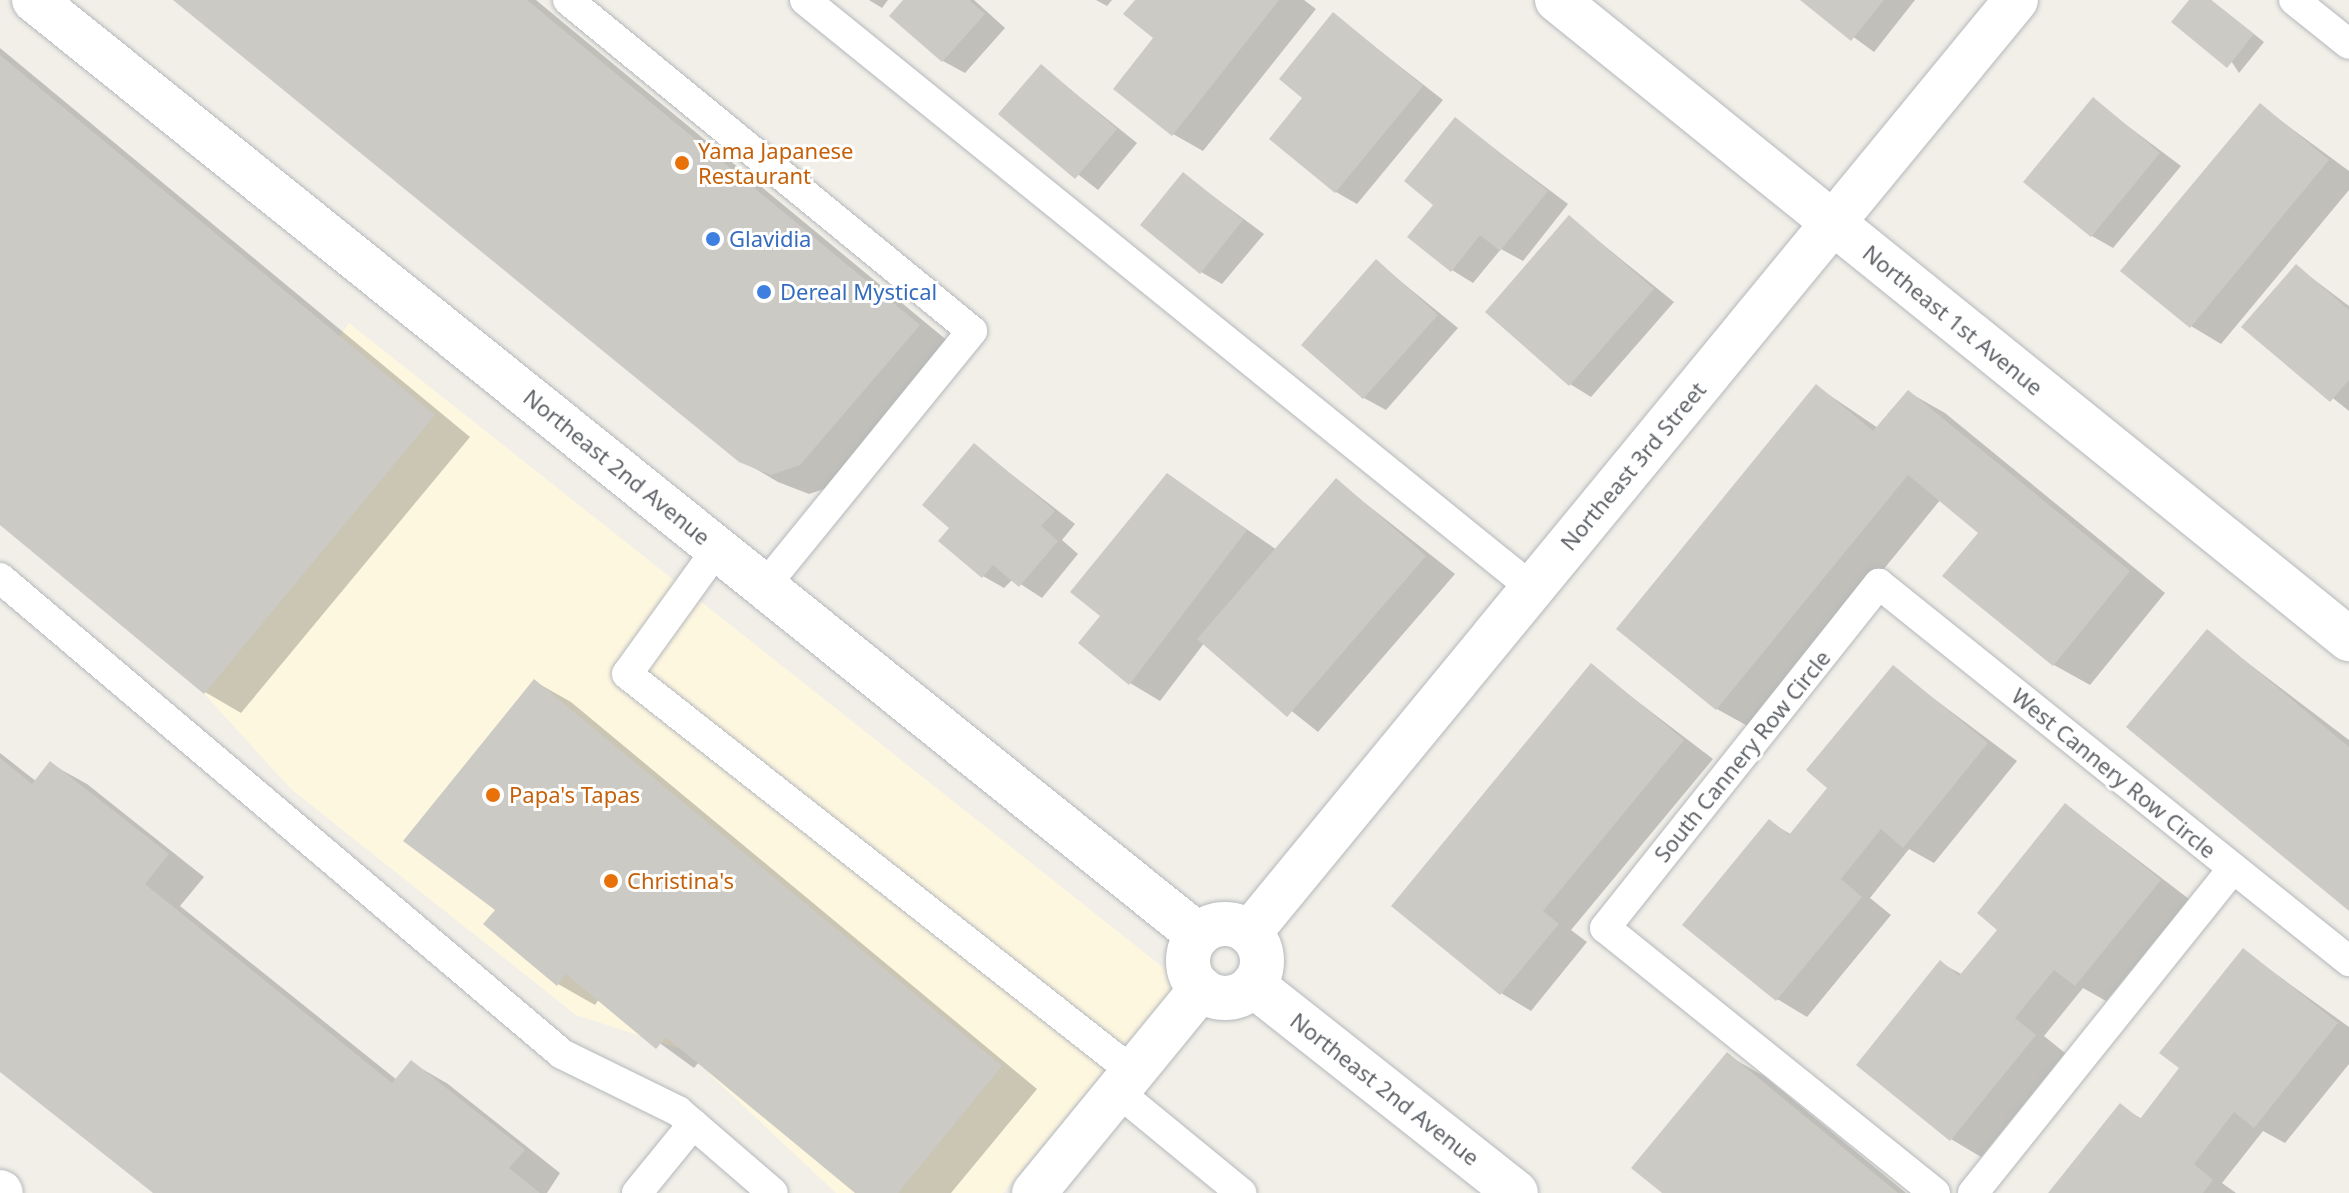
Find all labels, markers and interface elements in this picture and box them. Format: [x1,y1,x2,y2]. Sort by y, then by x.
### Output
place label: Yama Japanese Restaurant [698,137,853,188]
marker: Yama Japanese Restaurant [673,154,691,172]
place label: Glavidia [729,226,811,252]
marker: Glavidia [704,230,722,248]
street label: Northeast 1st Avenue [1858,239,2048,401]
place label: Dereal Mystical [780,279,937,305]
marker: Dereal Mystical [755,283,773,301]
street label: Northeast 3rd Street [1555,377,1711,555]
street label: Northeast 2nd Avenue [518,384,716,550]
street label: South Cannery Row Circle [1648,645,1836,867]
street label: West Cannery Row Circle [2007,683,2221,863]
place label: Papa's Tapas [509,782,640,808]
marker: Papa's Tapas [484,786,502,804]
place label: Christina's [627,868,734,894]
marker: Christina's [602,872,620,890]
street label: Northeast 2nd Avenue [1285,1007,1485,1171]

